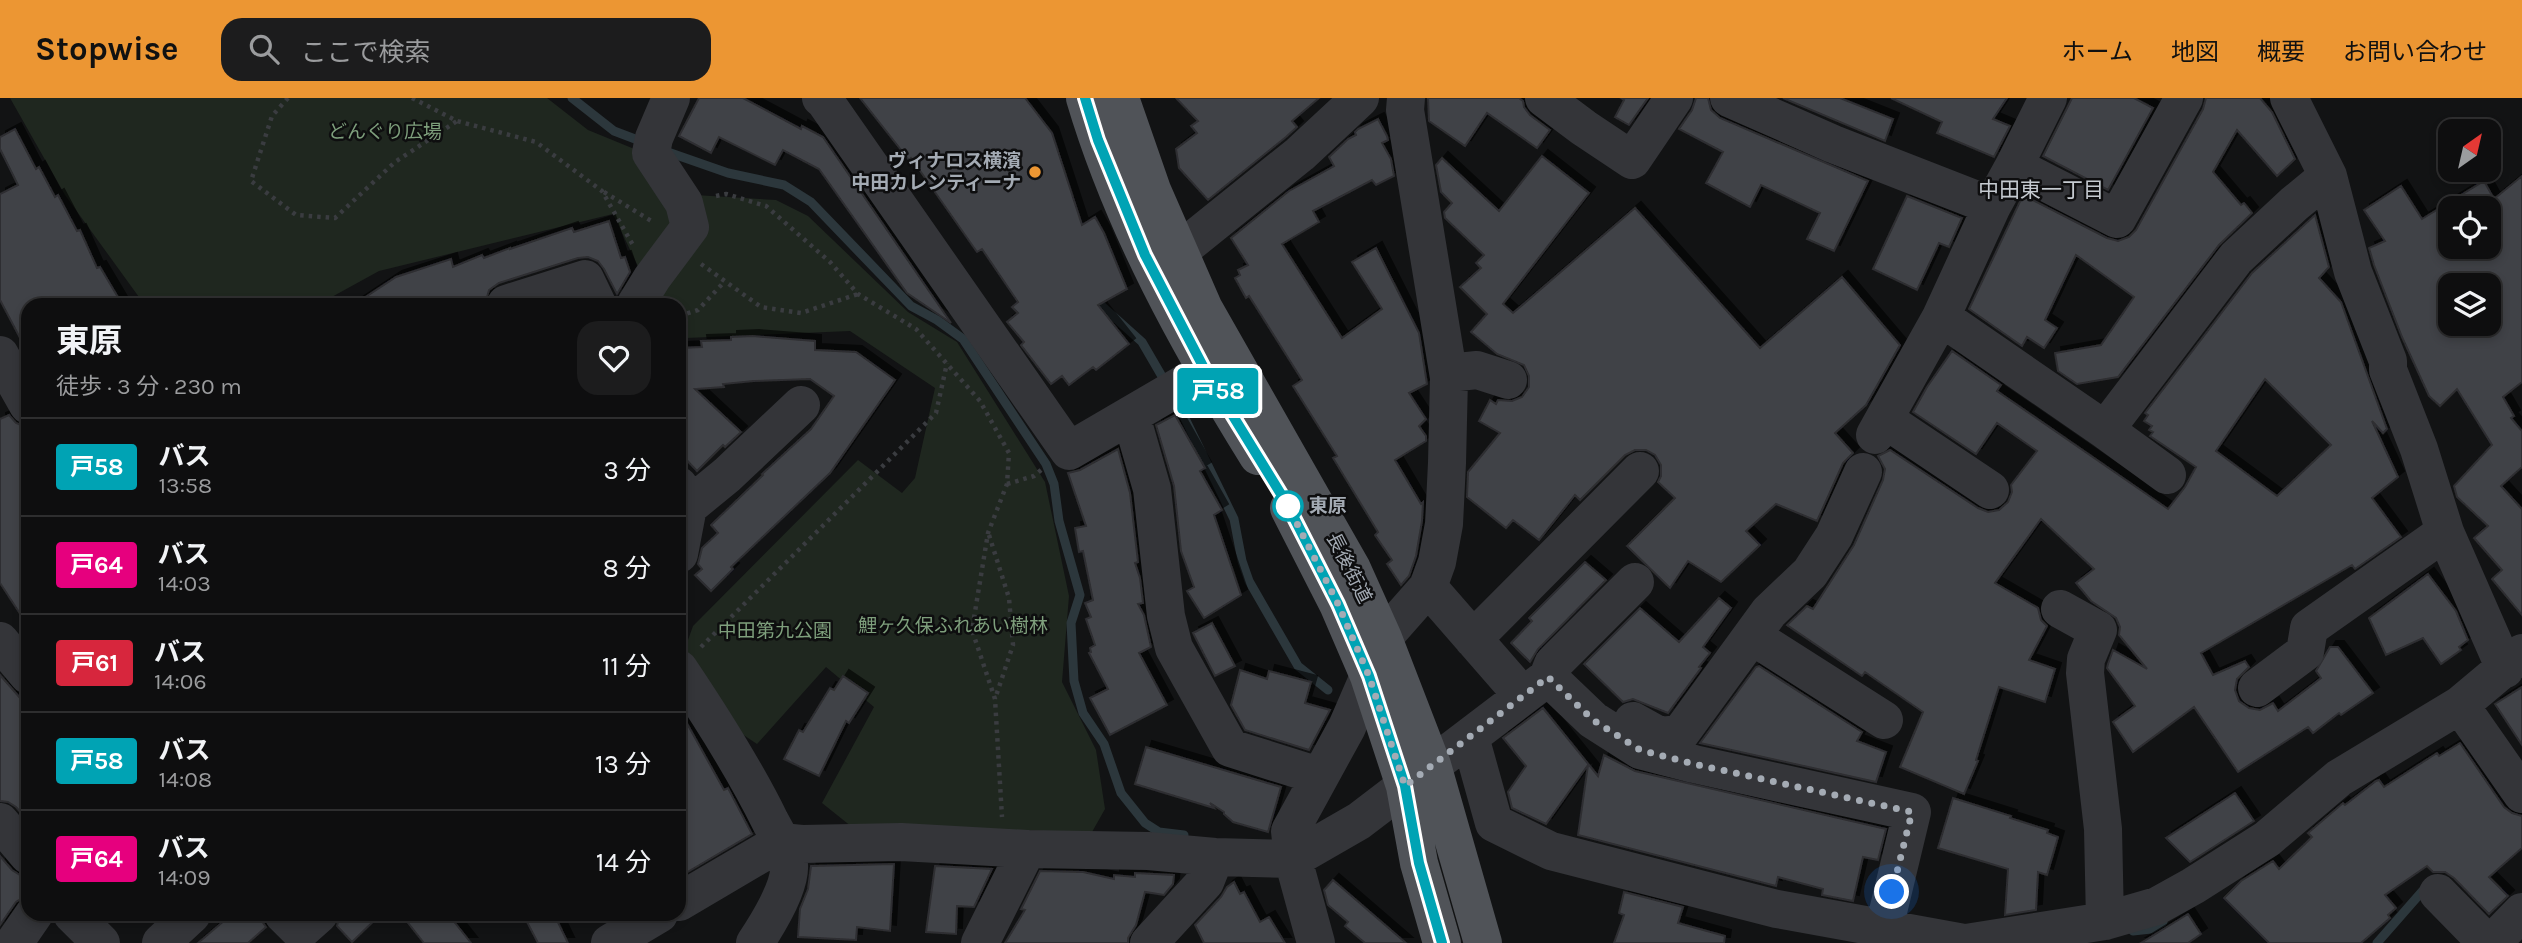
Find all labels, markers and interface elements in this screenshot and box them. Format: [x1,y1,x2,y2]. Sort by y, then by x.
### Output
search box [221,18,711,81]
text: Stopwise [35,30,179,68]
icon: search [245,30,283,68]
text: ここで検索 [301,37,431,68]
text: ホーム [2062,38,2133,66]
text: 地図 [2171,38,2219,66]
text: 概要 [2257,38,2305,66]
text: お問い合わせ [2343,38,2487,66]
north arrow [2438,119,2501,182]
map controls [2438,119,2501,336]
park label: どんぐり広場 [328,121,442,143]
place label: ヴィナロス横濱 中田カレンティーナ [851,150,1021,194]
marker: ヴィナロス横濱 中田カレンティーナ [1027,164,1043,180]
district label: 中田東一丁目 [1978,178,2104,202]
button: locate [2438,196,2501,259]
button: layers [2438,273,2501,336]
button: heart [577,321,651,395]
text: 東原 [56,322,122,360]
line badge: 戸58 [1178,368,1258,414]
text: 徒歩 · 3 分 · 230 m [56,373,242,400]
text: 戸58 [1191,377,1245,405]
text: バス [158,441,211,472]
text: 戸58 [70,453,123,481]
text: 3 分 [603,455,651,486]
text: 13:58 [158,472,212,499]
marker: 東原 [1273,491,1303,521]
place label: 東原 [1309,495,1347,517]
street label: 長後街道 [1322,529,1376,607]
text: バス [158,539,210,570]
text: 戸64 [70,551,123,579]
text: 8 分 [603,553,651,584]
text: 14:03 [158,570,211,597]
park label: 鯉ヶ久保ふれあい樹林 [858,615,1048,637]
park label: 中田第九公園 [718,620,832,642]
text: バス [154,637,206,668]
text: 戸61 [71,649,118,677]
text: 11 分 [602,651,651,682]
text: 14:06 [154,668,207,695]
text: バス [158,735,211,766]
text: 戸58 [70,747,123,775]
text: 13 分 [595,749,651,780]
text: 14:08 [158,766,212,793]
text: バス [158,833,210,864]
text: 戸64 [70,845,123,873]
text: 14 分 [596,847,651,878]
text: 14:09 [158,864,211,891]
your location [1874,874,1909,909]

